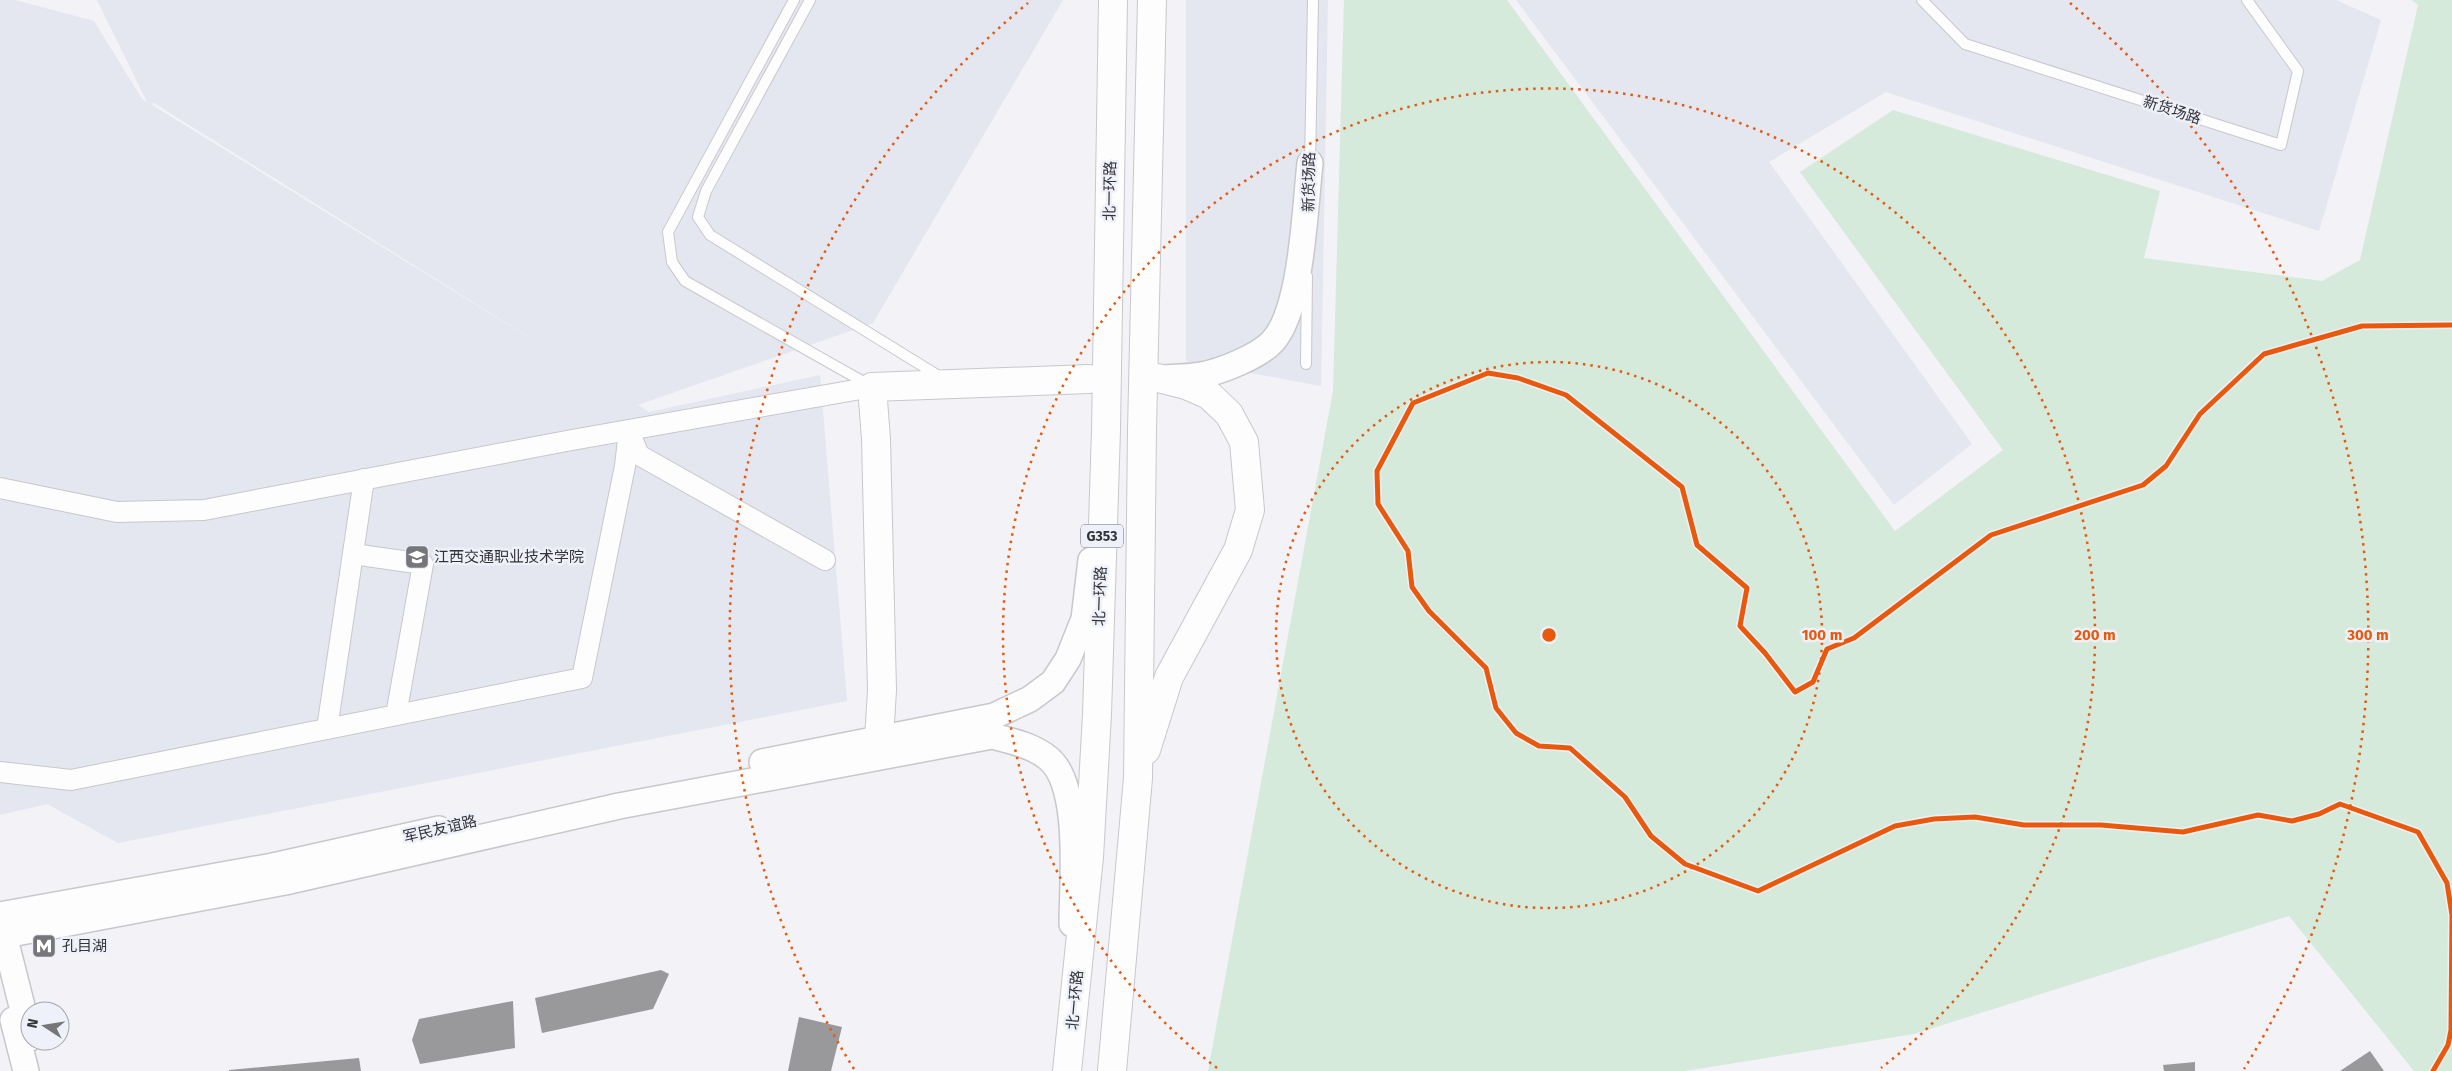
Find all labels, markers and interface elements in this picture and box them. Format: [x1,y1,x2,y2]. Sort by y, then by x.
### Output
street label: 新货场路 [2141,92,2203,128]
street label: 新货场路 [1299,152,1319,212]
street label: 北一环路 [1100,161,1120,221]
road number: G353 [1081,524,1123,548]
school or university icon: 江西交通职业技术学院 [404,544,430,570]
place label: 江西交通职业技术学院 [434,548,584,566]
street label: 北一环路 [1090,566,1110,626]
centre of rings [1540,626,1558,644]
text: 100 m [1802,626,1842,644]
text: 200 m [2074,626,2116,644]
text: 300 m [2346,626,2389,644]
street label: 军民友谊路 [401,812,479,846]
metro station icon: 孔目湖 [31,933,57,959]
place label: 孔目湖 [62,937,107,955]
street label: 北一环路 [1063,969,1087,1031]
north arrow [20,1001,70,1051]
text: N [23,1017,42,1030]

